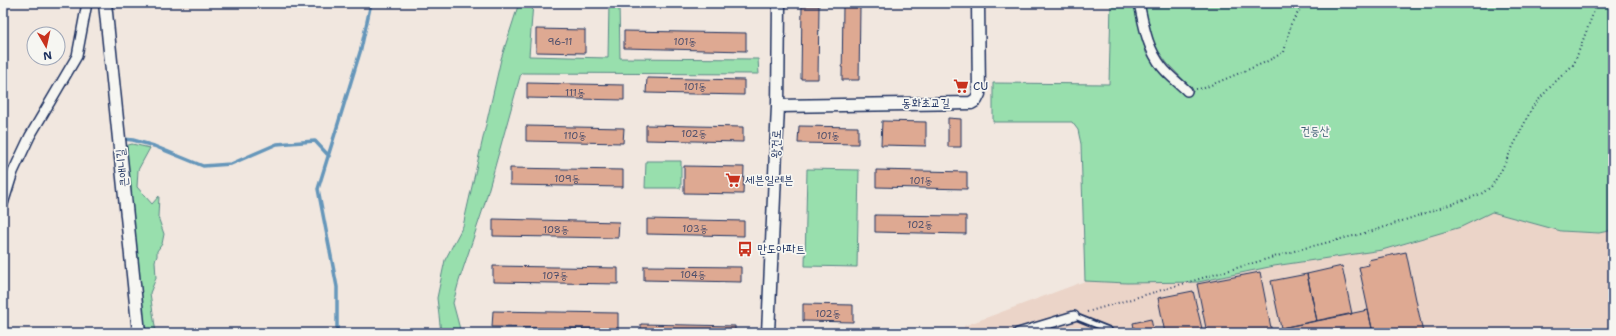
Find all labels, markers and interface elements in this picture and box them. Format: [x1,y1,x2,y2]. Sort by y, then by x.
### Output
north arrow [26,26,66,66]
house number: 96-11 [547,35,573,48]
house number: 101동 [674,35,696,48]
text: N [42,47,53,64]
supermarket icon: CU [952,77,970,95]
place label: CU [973,78,988,94]
house number: 101동 [684,80,706,93]
house number: 111동 [565,86,585,99]
street label: 동화초교길 [902,95,950,111]
park label: 건등산 [1301,123,1330,139]
house number: 102동 [681,127,707,140]
house number: 110동 [564,129,586,142]
street label: 왕건로 [767,129,785,159]
house number: 101동 [817,129,839,142]
street label: 큰애니길 [112,148,132,188]
supermarket icon: 세븐일레븐 [724,171,742,189]
house number: 109동 [554,172,580,185]
place label: 세븐일레븐 [745,172,793,188]
house number: 101동 [910,174,932,187]
house number: 102동 [907,218,933,231]
house number: 103동 [682,222,708,235]
house number: 108동 [543,223,569,236]
bus stop icon: 만도아파트 [736,240,754,258]
place label: 만도아파트 [757,241,805,257]
house number: 104동 [680,268,706,281]
house number: 107동 [542,269,568,282]
house number: 102동 [815,307,841,320]

